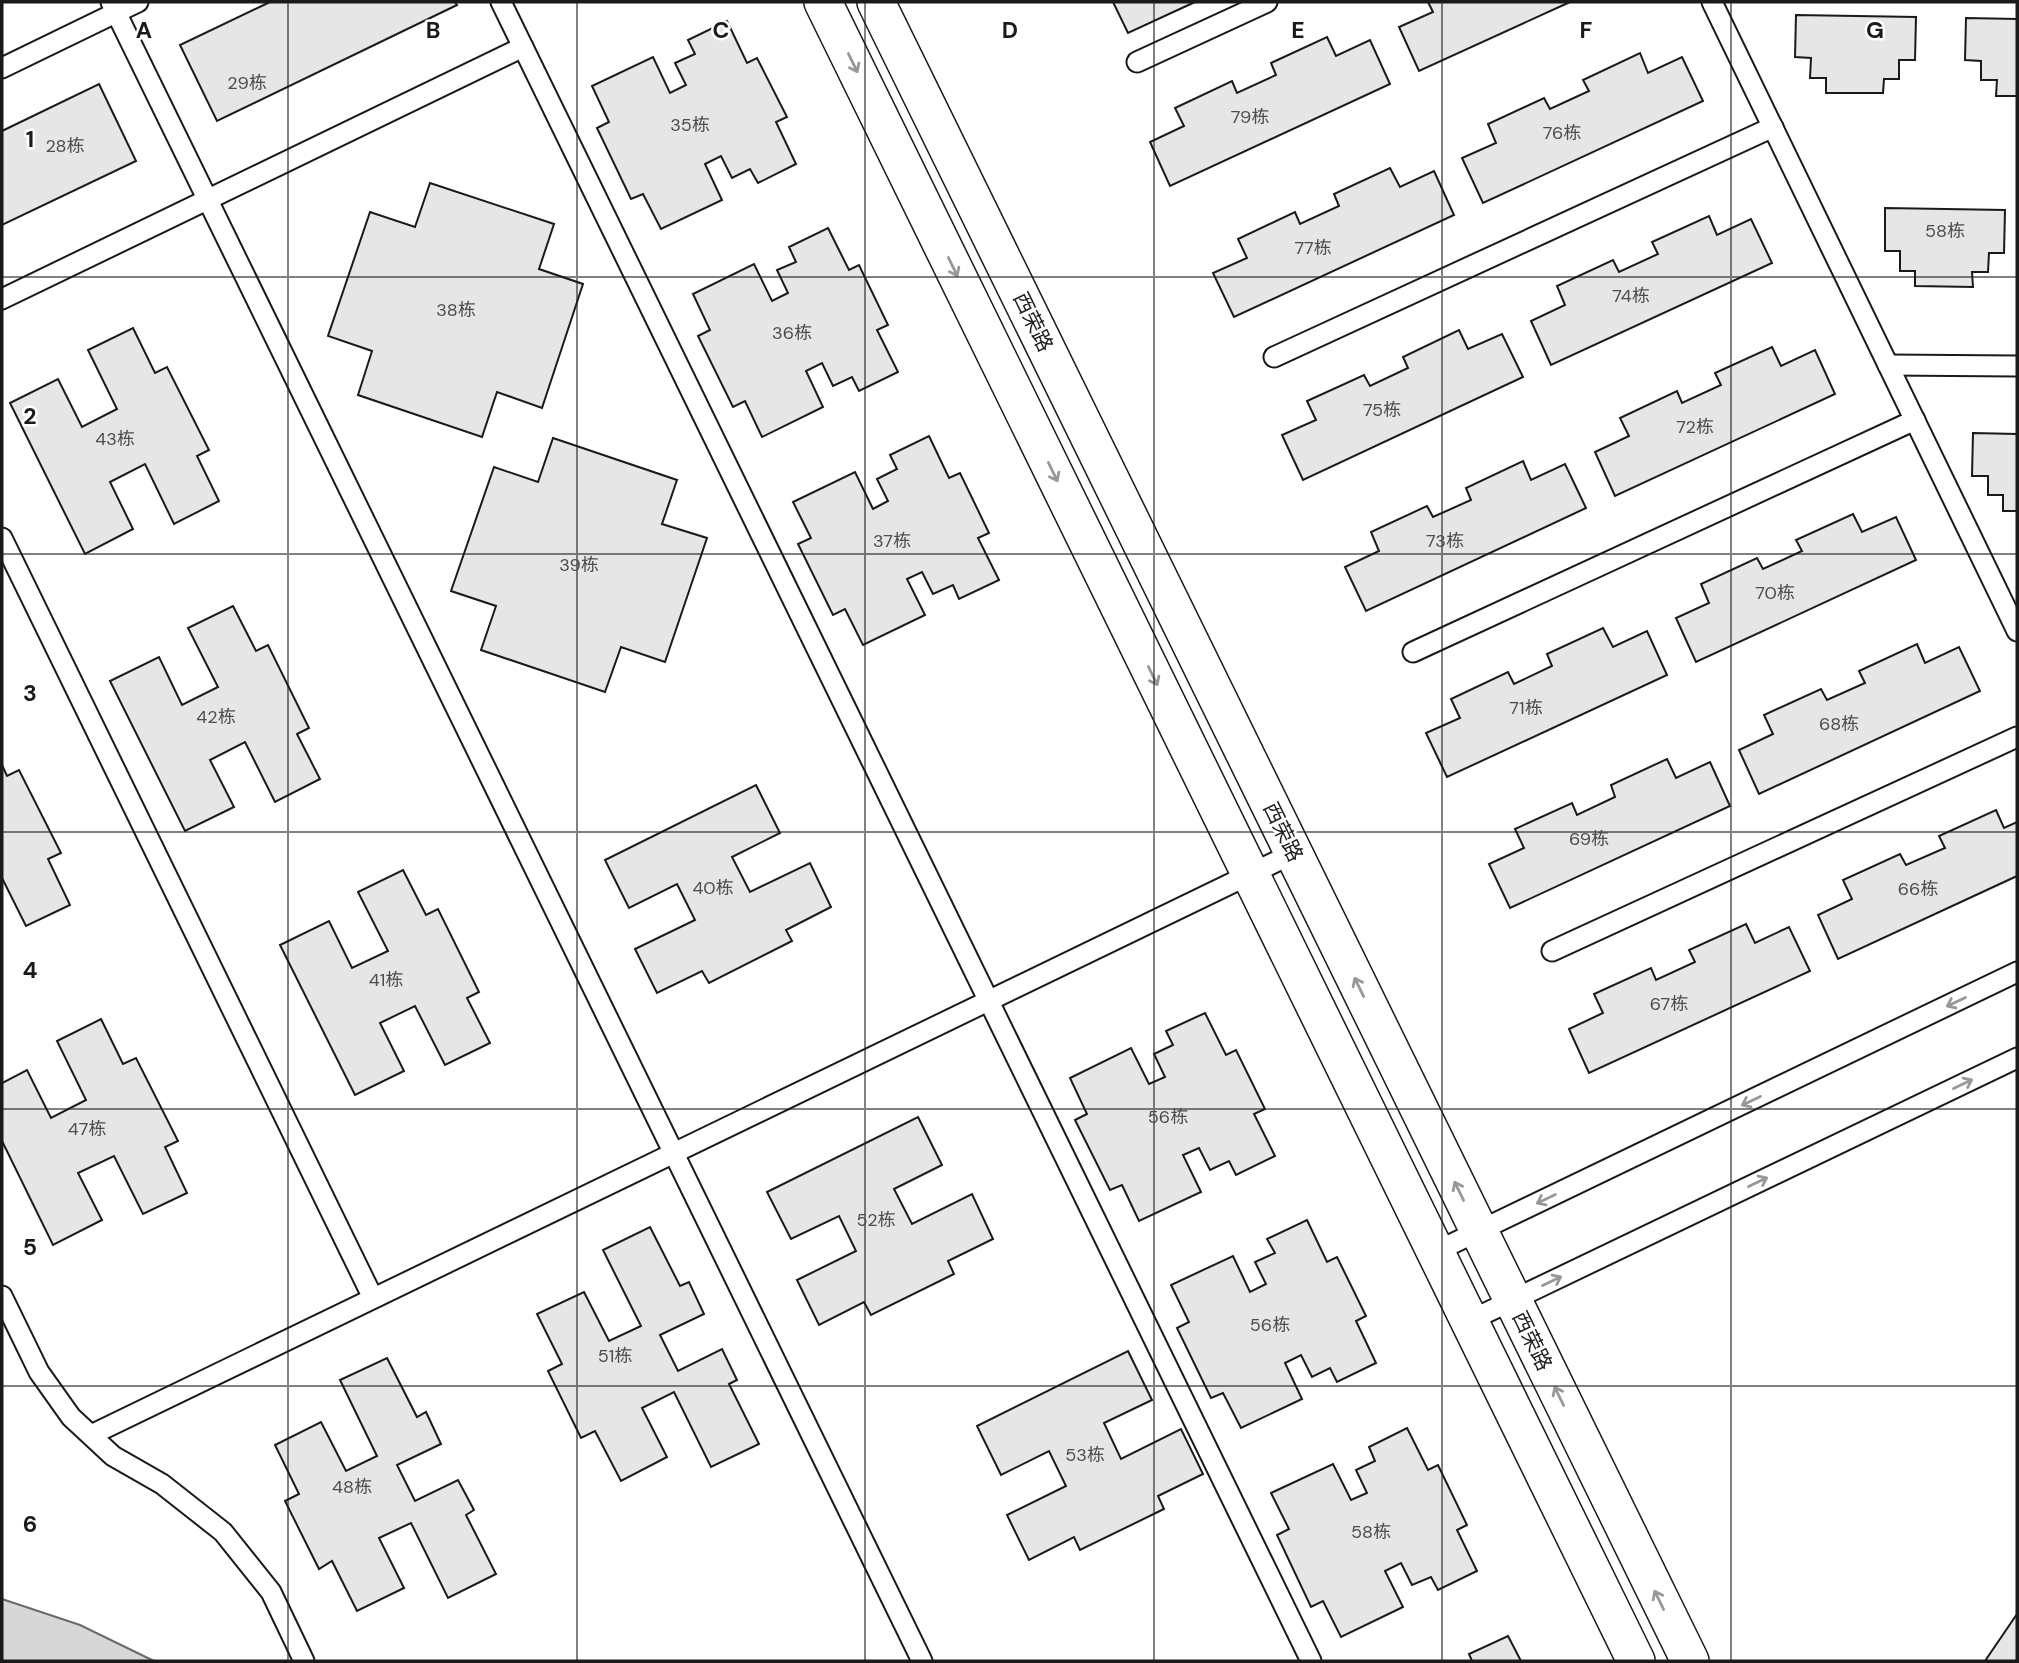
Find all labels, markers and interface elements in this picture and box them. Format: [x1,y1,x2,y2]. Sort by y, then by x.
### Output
text: A [136,15,152,45]
text: B [426,15,440,45]
text: C [713,15,729,45]
text: D [1002,15,1018,45]
text: E [1291,15,1305,45]
text: F [1580,15,1593,45]
text: G [1866,15,1884,45]
one-way arrow [846,52,860,73]
house number: 29栋 [227,71,267,95]
house number: 79栋 [1231,105,1269,129]
house number: 35栋 [670,113,710,137]
house number: 76栋 [1543,121,1581,145]
text: 1 [26,124,34,154]
house number: 28栋 [45,134,85,158]
house number: 58栋 [1925,219,1965,243]
house number: 77栋 [1294,236,1332,260]
one-way arrow [946,256,960,277]
house number: 74栋 [1612,284,1650,308]
street label: 西荣路 [1007,288,1059,356]
house number: 38栋 [436,298,476,322]
house number: 36栋 [772,321,812,345]
house number: 75栋 [1363,398,1401,422]
text: 2 [23,401,37,431]
house number: 72栋 [1676,415,1714,439]
house number: 43栋 [95,427,135,451]
one-way arrow [1047,461,1060,482]
house number: 37栋 [873,529,911,553]
house number: 73栋 [1426,529,1464,553]
house number: 39栋 [559,553,599,577]
house number: 70栋 [1755,581,1795,605]
one-way arrow [1147,665,1160,686]
text: 3 [23,678,37,708]
house number: 71栋 [1509,696,1543,720]
house number: 42栋 [196,705,236,729]
house number: 68栋 [1819,712,1859,736]
street label: 西荣路 [1257,798,1309,866]
house number: 69栋 [1569,827,1609,851]
house number: 40栋 [692,876,734,900]
house number: 66栋 [1898,877,1938,901]
text: 4 [23,955,38,985]
house number: 41栋 [369,968,403,992]
one-way arrow [1352,977,1365,998]
house number: 67栋 [1650,992,1688,1016]
one-way arrow [1946,996,1967,1009]
one-way arrow [1952,1077,1973,1090]
one-way arrow [1741,1094,1762,1108]
house number: 56栋 [1148,1105,1188,1129]
house number: 47栋 [68,1117,106,1141]
one-way arrow [1747,1175,1768,1188]
one-way arrow [1452,1181,1465,1202]
one-way arrow [1536,1193,1557,1207]
house number: 52栋 [856,1208,896,1232]
text: 5 [23,1232,37,1262]
one-way arrow [1541,1274,1563,1287]
street label: 西荣路 [1506,1307,1558,1375]
house number: 56栋 [1250,1313,1290,1337]
house number: 51栋 [598,1344,632,1368]
one-way arrow [1552,1386,1566,1407]
house number: 53栋 [1065,1443,1105,1467]
house number: 48栋 [332,1475,372,1499]
text: 6 [23,1509,37,1539]
house number: 58栋 [1351,1520,1391,1544]
one-way arrow [1652,1590,1666,1611]

